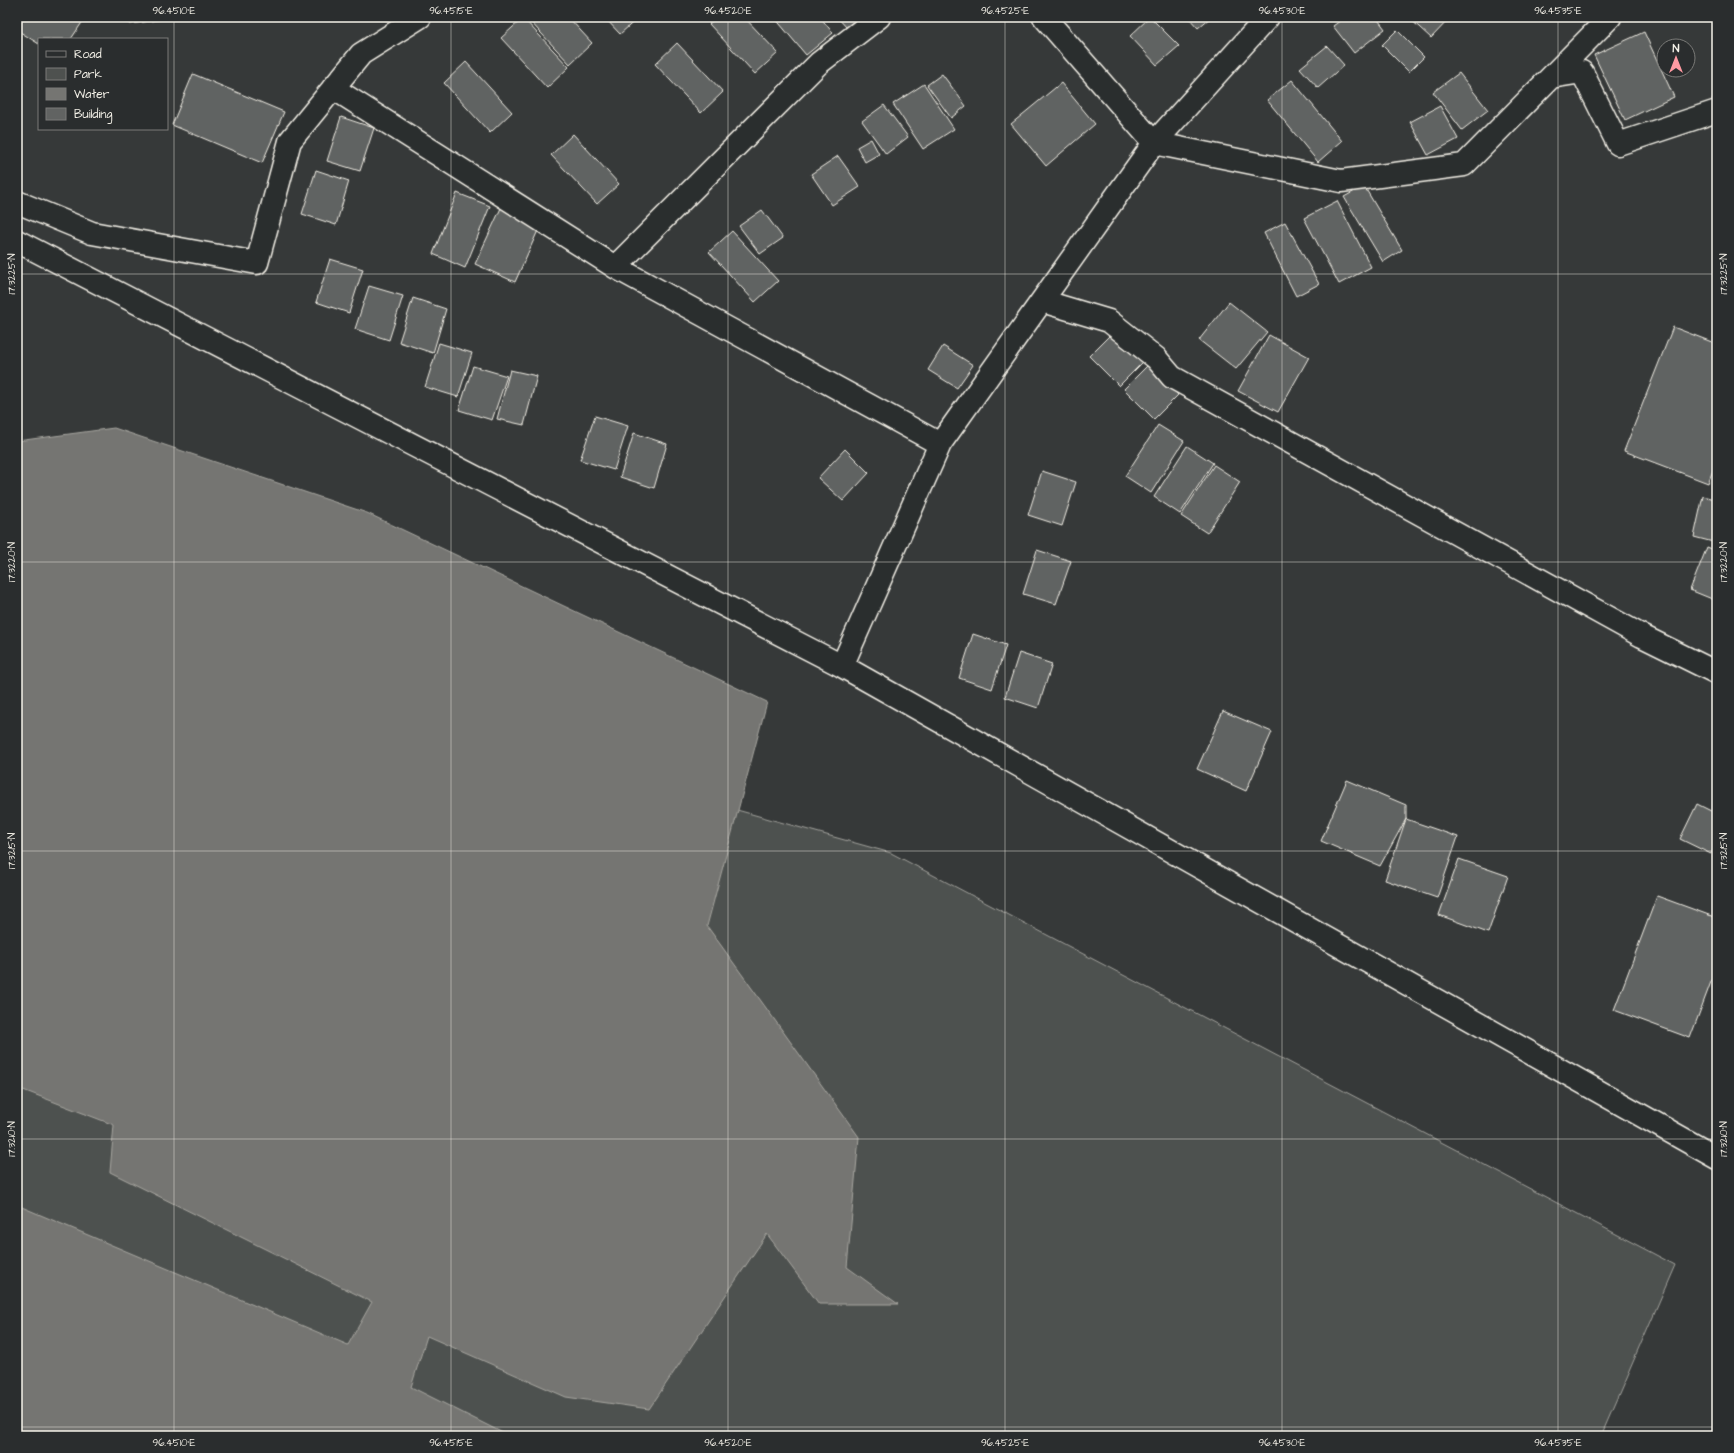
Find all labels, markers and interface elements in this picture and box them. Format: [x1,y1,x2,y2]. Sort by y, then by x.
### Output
text: 96.4510°E [153,4,196,18]
text: 96.4515°E [429,4,473,18]
text: 96.4520°E [704,4,752,18]
text: 96.4525°E [981,4,1029,18]
text: 96.4530°E [1259,4,1305,18]
text: 96.4535°E [1534,4,1582,18]
legend [38,38,168,130]
north arrow [1656,38,1696,78]
text: N [1673,41,1680,56]
text: Road [74,46,102,63]
text: Park [74,66,102,83]
text: Water [74,86,110,103]
text: Building [74,106,112,124]
text: 17.3225°N [5,254,19,294]
text: 17.3225°N [1717,254,1731,294]
text: 17.3220°N [5,542,19,582]
text: 17.3220°N [1717,542,1731,582]
text: 17.3215°N [5,833,19,869]
text: 17.3215°N [1717,833,1731,869]
text: 17.3210°N [5,1121,19,1157]
text: 17.3210°N [1717,1121,1731,1157]
text: 96.4510°E [153,1436,196,1450]
text: 96.4515°E [429,1436,473,1450]
text: 96.4520°E [704,1436,752,1450]
text: 96.4525°E [981,1436,1029,1450]
text: 96.4530°E [1259,1436,1305,1450]
text: 96.4535°E [1534,1436,1582,1450]

